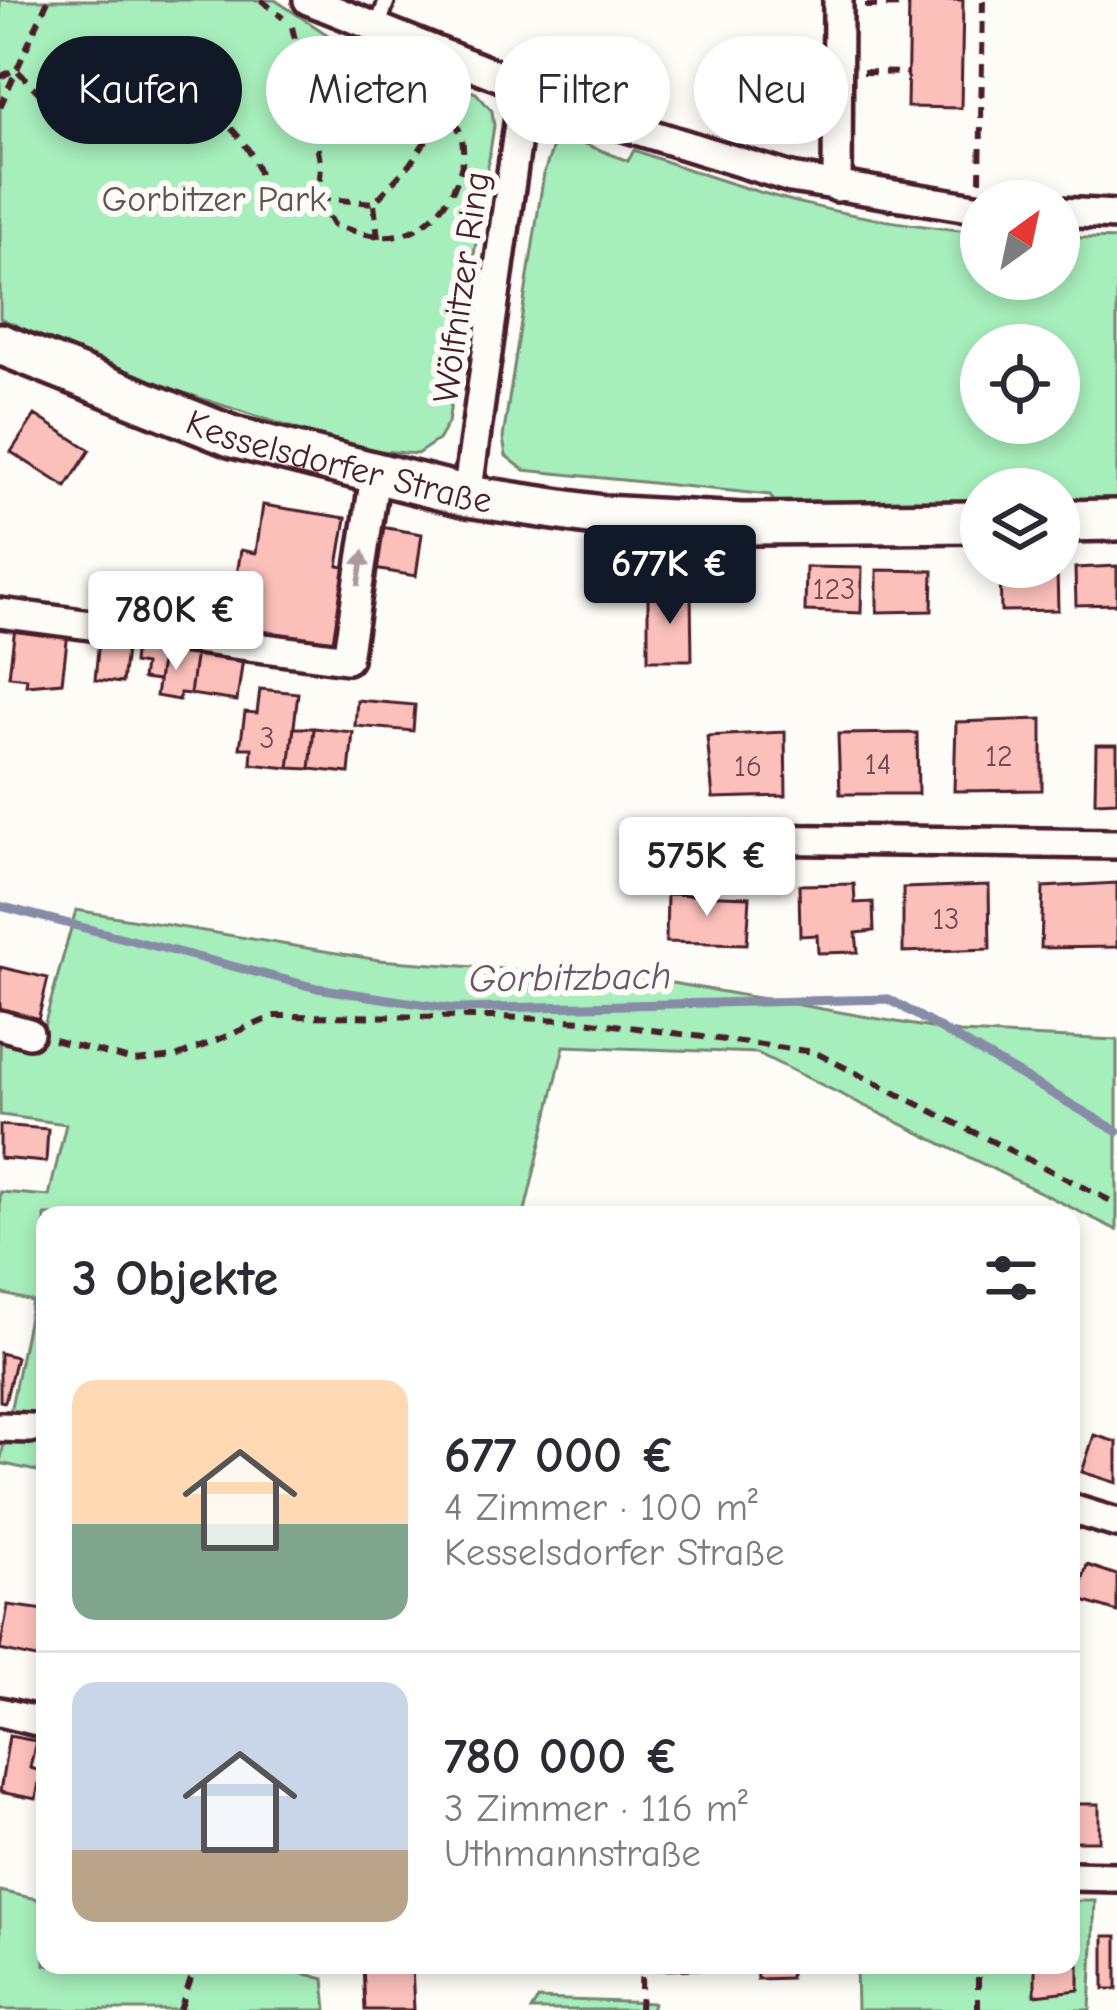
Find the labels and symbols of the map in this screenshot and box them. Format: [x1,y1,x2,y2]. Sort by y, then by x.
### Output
street label: Wölfnitzer Ring [425,169,498,406]
park label: Gorbitzer Park [102,179,327,220]
north arrow [960,180,1080,300]
street label: Kesselsdorfer Straße [180,402,495,521]
pin: 677K € [572,525,768,627]
one-way arrow [352,548,371,586]
pin: 780K € [78,571,274,673]
house number: 123 [813,572,855,607]
house number: 3 [259,721,275,756]
house number: 12 [985,739,1013,774]
house number: 14 [865,747,891,782]
house number: 16 [734,749,762,784]
pin: 575K € [609,817,805,919]
house number: 13 [932,902,960,937]
water label: Gorbitzbach [468,953,672,1002]

